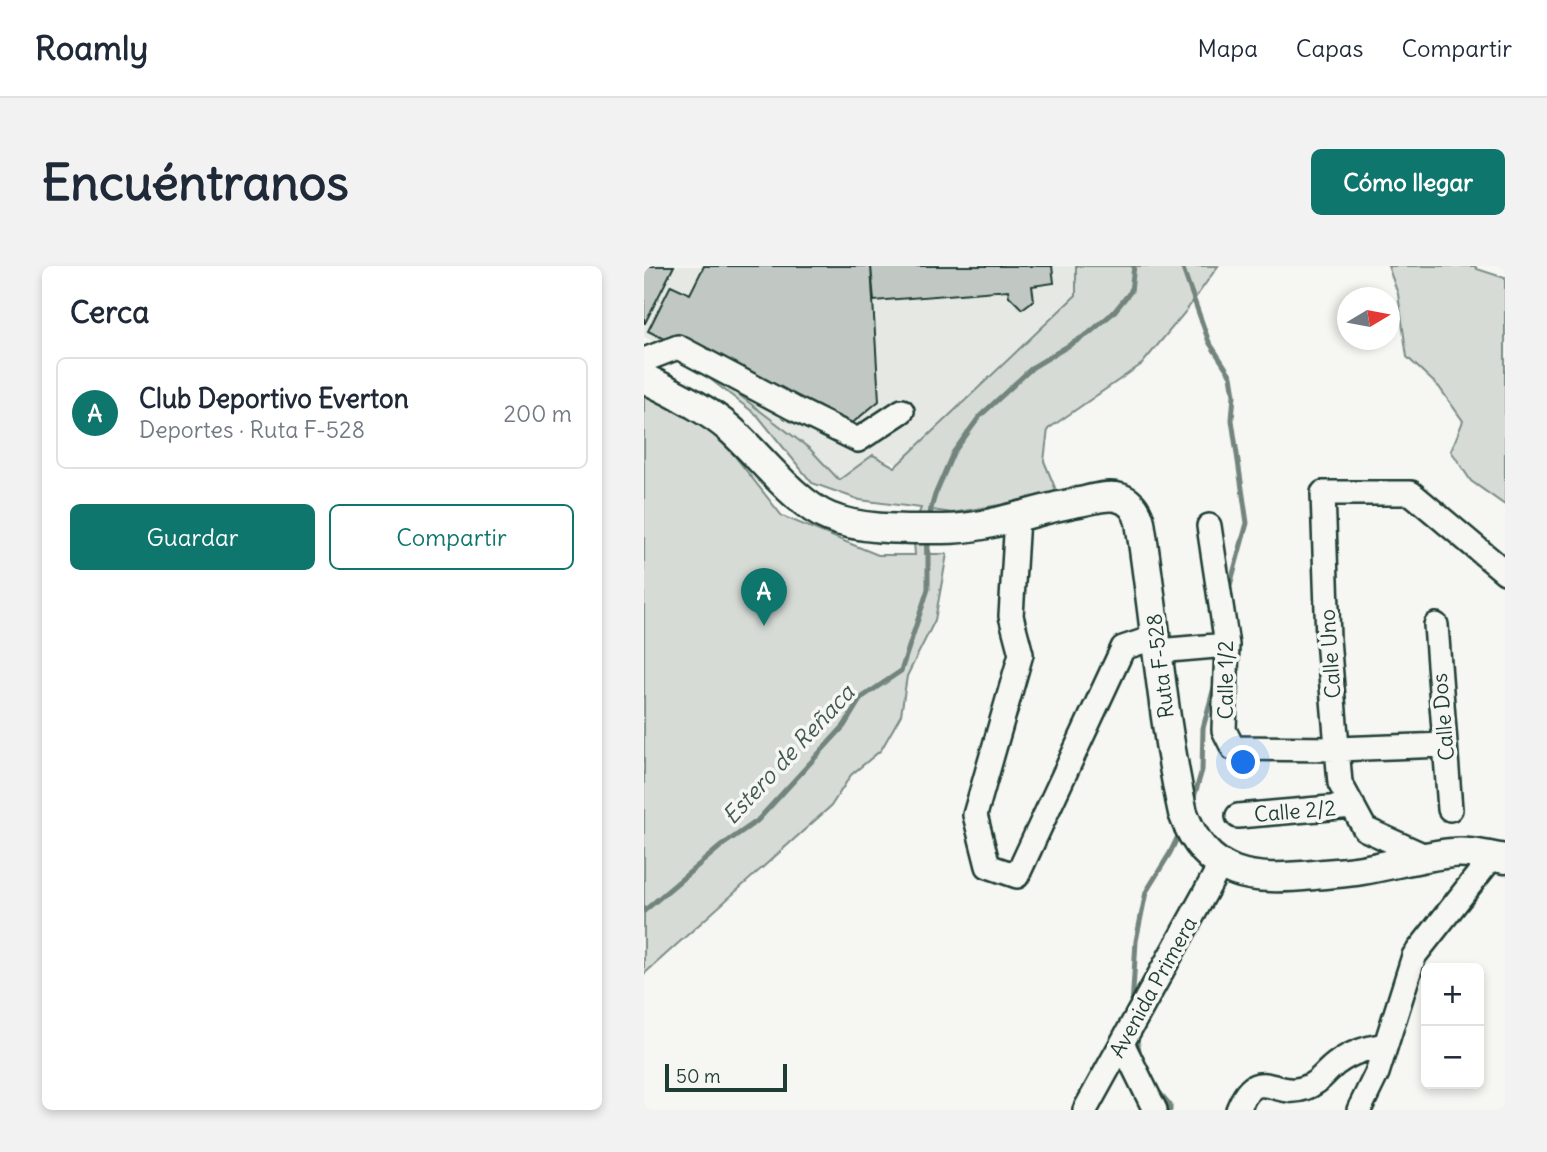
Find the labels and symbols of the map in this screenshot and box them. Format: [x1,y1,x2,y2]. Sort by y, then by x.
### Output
north arrow [1337,287,1400,350]
pin: A [741,568,787,626]
street label: Calle Uno [1313,608,1347,700]
street label: Ruta F-528 [1140,612,1180,720]
street label: Calle 1/2 [1212,641,1239,719]
street label: Calle Dos [1426,672,1460,762]
water label: Estero de Reñaca [716,677,861,830]
your location [1226,745,1260,779]
street label: Calle 2/2 [1253,794,1337,828]
street label: Avenida Primera [1103,912,1203,1062]
scale bar [665,1061,788,1093]

